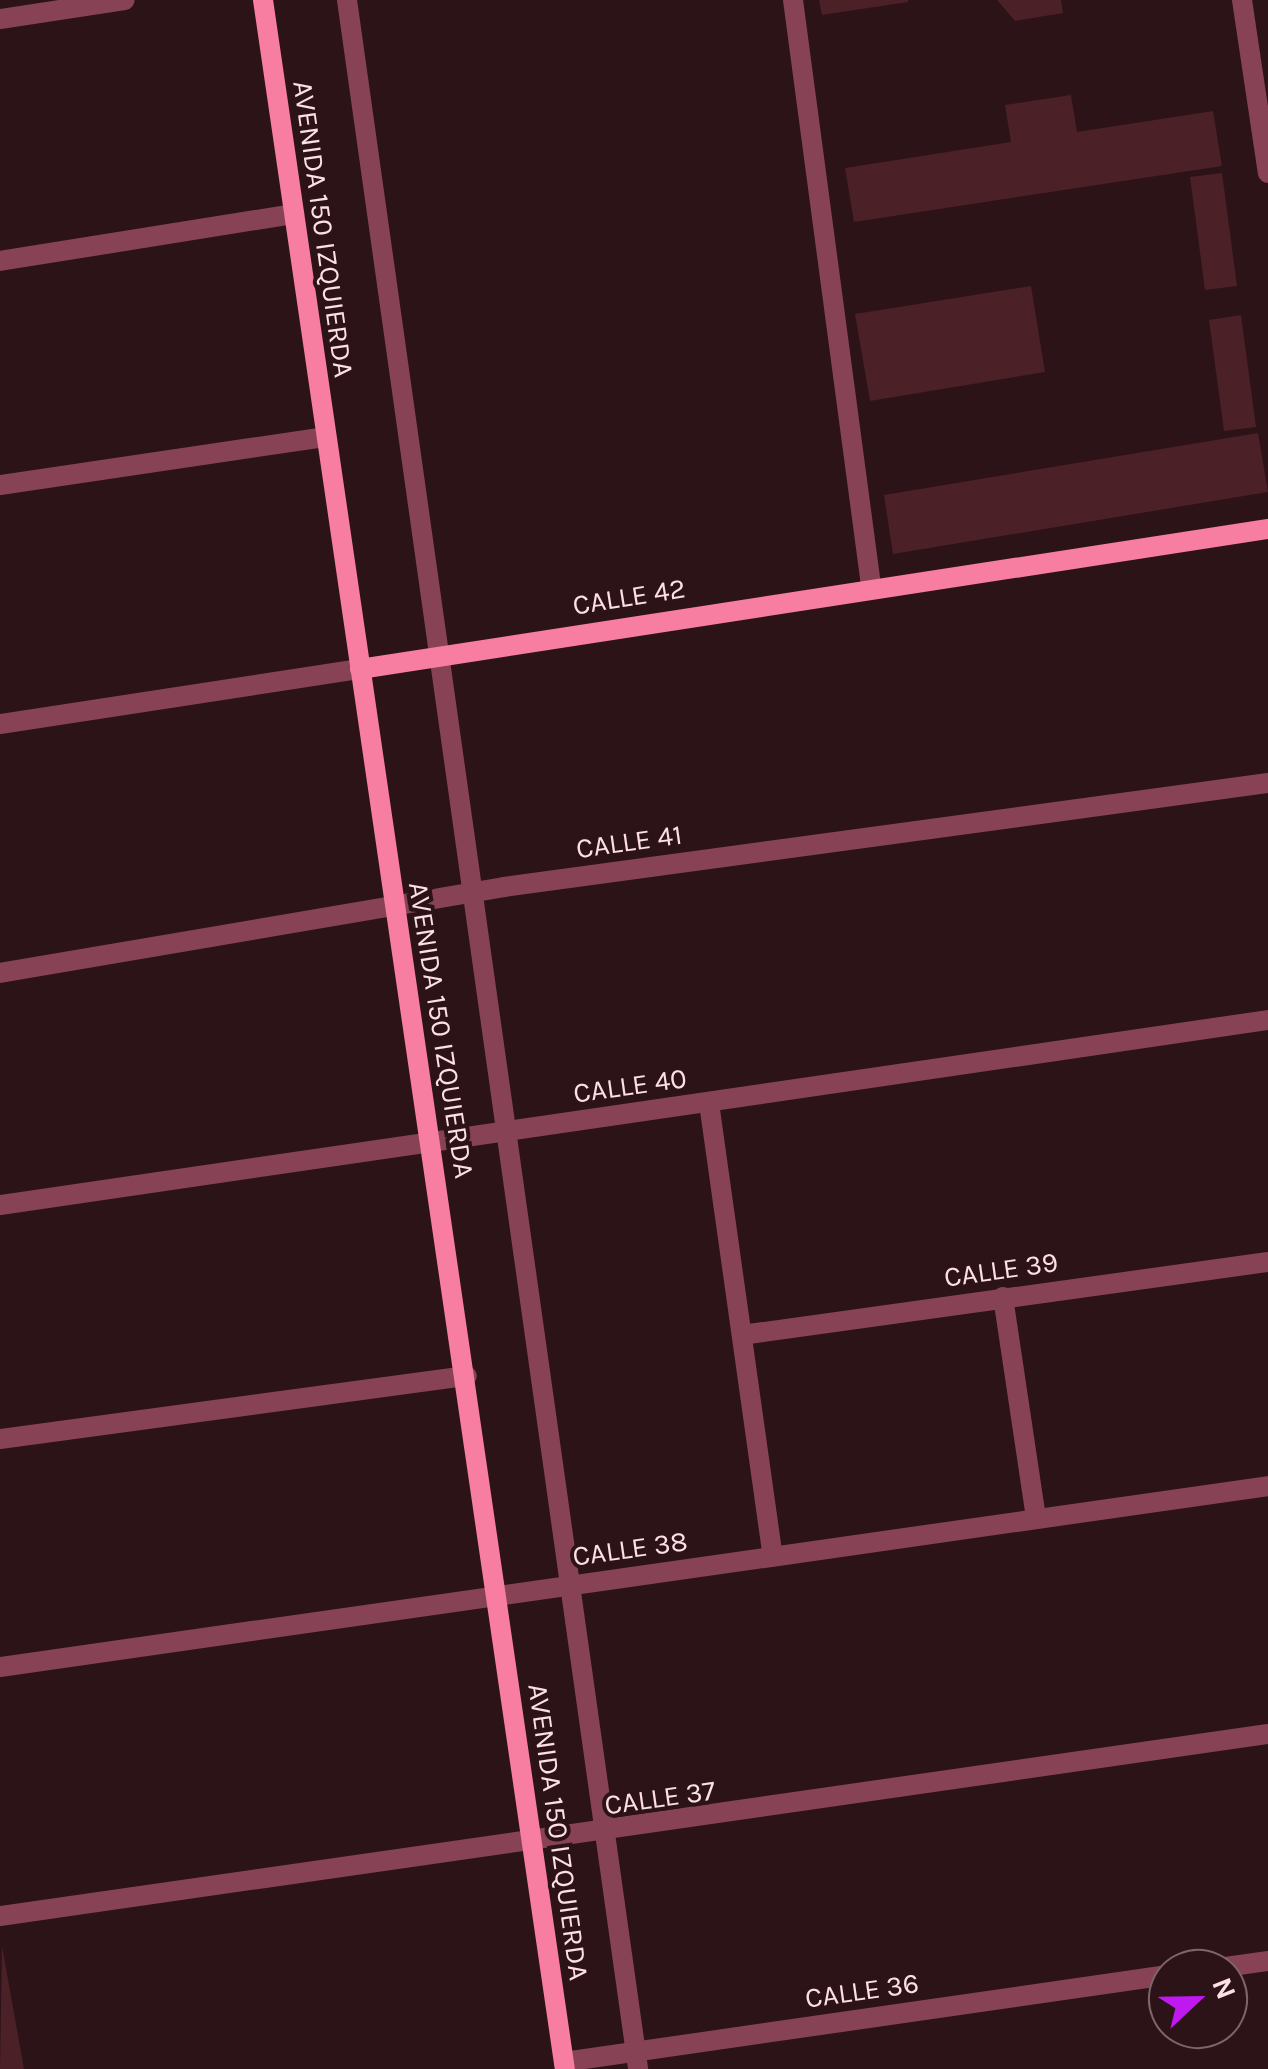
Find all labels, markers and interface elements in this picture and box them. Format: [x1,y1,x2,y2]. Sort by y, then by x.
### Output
street label: AVENIDA 150 IZQUIERDA [286,78,360,380]
street label: CALLE 42 [570,572,688,622]
street label: CALLE 41 [574,818,684,866]
street label: AVENIDA 150 IZQUIERDA [401,879,481,1181]
street label: CALLE 40 [571,1061,689,1111]
street label: CALLE 39 [942,1245,1060,1295]
street label: CALLE 38 [570,1524,690,1574]
street label: AVENIDA 150 IZQUIERDA [521,1681,595,1983]
street label: CALLE 37 [602,1774,718,1822]
north arrow [1148,1949,1248,2049]
street label: CALLE 36 [803,1966,921,2016]
text: N [1205,1973,1243,2004]

